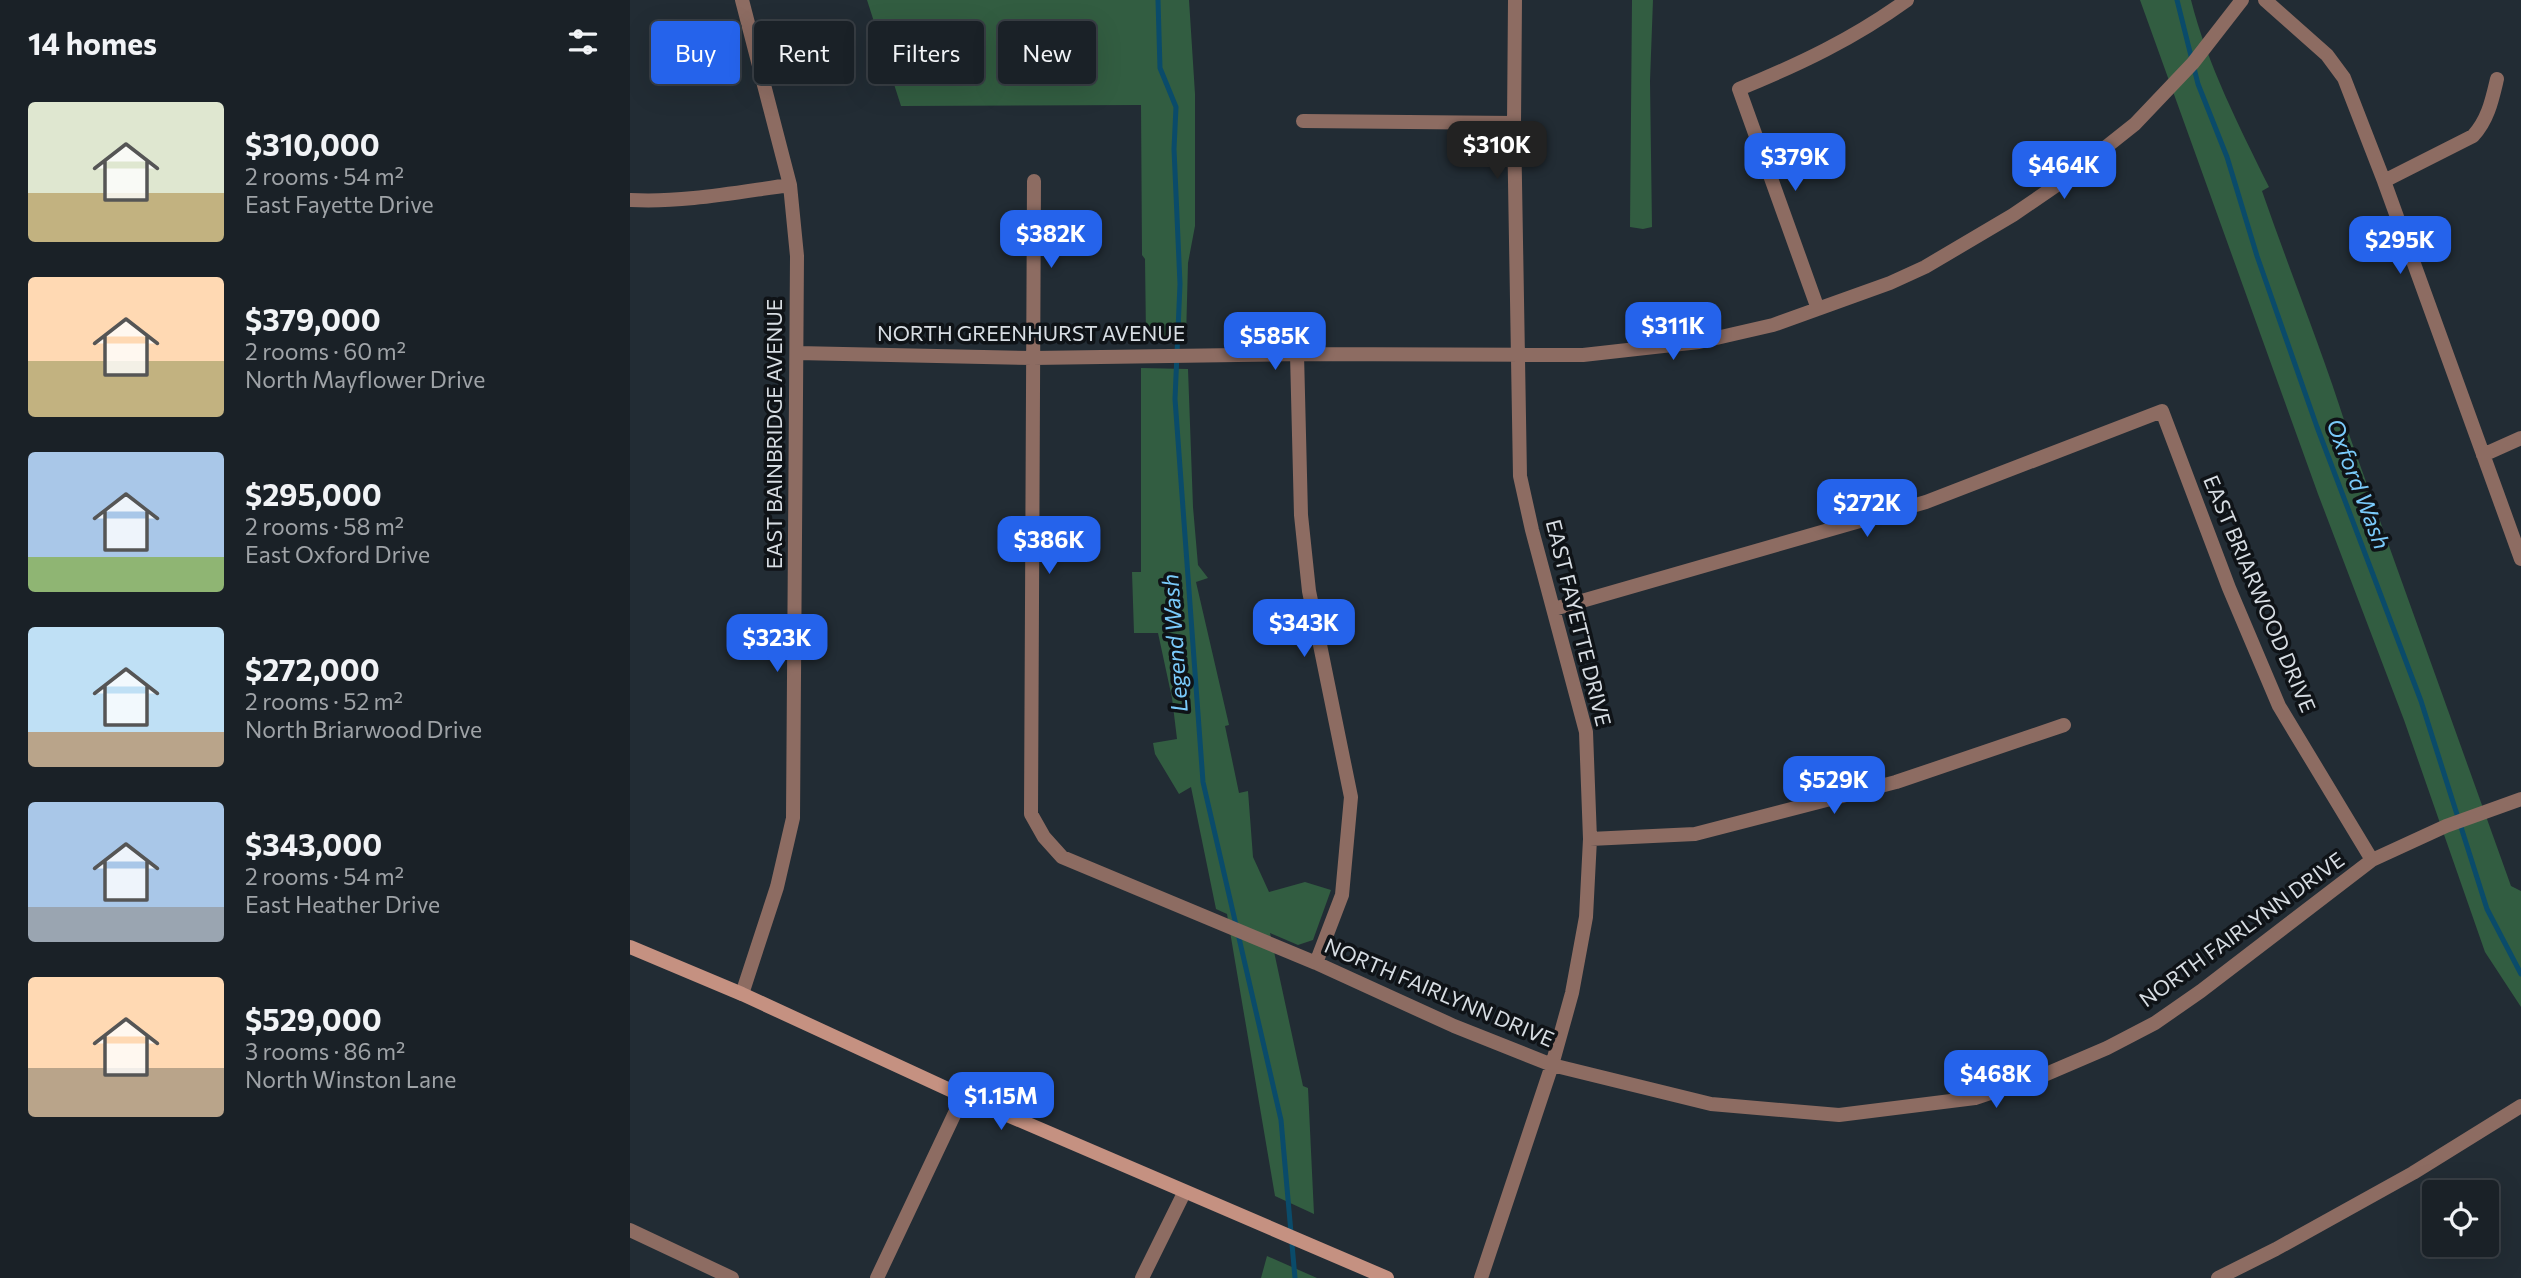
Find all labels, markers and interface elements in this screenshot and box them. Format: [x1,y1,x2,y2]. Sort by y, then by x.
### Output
chip: Buy [651,21,740,84]
chip: Rent [754,21,854,84]
chip: Filters [868,21,984,84]
chip: New [998,21,1096,84]
icon: filters [564,23,602,61]
text: 14 homes [28,24,157,61]
pin: $310K [1448,122,1546,181]
text: $310,000 [245,125,380,162]
icon: home [84,130,168,214]
text: $310K [1463,130,1531,158]
pin: $379K [1746,134,1844,193]
text: $379K [1760,142,1830,170]
pin: $464K [2015,142,2113,201]
text: $464K [2028,150,2100,178]
text: 2 rooms · 54 m² [245,162,404,190]
text: East Fayette Drive [245,190,434,218]
pin: $382K [1002,210,1100,270]
pin: $295K [2351,216,2449,276]
text: $382K [1016,219,1086,247]
text: $295K [2365,225,2435,253]
street label: EAST BAINBRIDGE AVENUE [761,299,786,569]
text: $379,000 [245,300,381,337]
pin: $311K [1624,302,1722,362]
icon: home [84,305,168,389]
text: $311K [1641,311,1705,339]
pin: $585K [1226,312,1324,372]
street label: NORTH GREENHURST AVENUE [877,320,1185,345]
text: $585K [1240,321,1310,349]
text: 2 rooms · 60 m² [245,337,406,365]
text: North Mayflower Drive [245,365,485,393]
water label: Oxford Wash [2321,414,2397,553]
street label: EAST BRIARWOOD DRIVE [2199,471,2322,716]
text: $295,000 [245,475,382,512]
icon: home [84,480,168,564]
pin: $272K [1818,480,1916,539]
text: $272K [1833,488,1901,516]
text: 2 rooms · 58 m² [245,512,404,540]
pin: $386K [1000,516,1098,576]
street label: EAST FAYETTE DRIVE [1542,517,1617,729]
text: $386K [1013,525,1085,553]
text: East Oxford Drive [245,540,430,568]
water label: Legend Wash [1155,573,1193,713]
pin: $343K [1255,600,1353,659]
text: $343K [1269,608,1339,636]
pin: $323K [728,614,826,674]
text: $323K [742,623,812,651]
text: $272,000 [245,650,380,687]
icon: home [84,655,168,739]
text: 2 rooms · 52 m² [245,687,403,715]
text: North Briarwood Drive [245,715,482,743]
pin: $529K [1785,756,1883,816]
text: $529K [1799,765,1869,793]
text: $343,000 [245,825,382,862]
icon: home [84,830,168,914]
street label: NORTH FAIRLYNN DRIVE [2134,846,2348,1011]
text: 2 rooms · 54 m² [245,862,404,890]
text: East Heather Drive [245,890,440,918]
street label: NORTH FAIRLYNN DRIVE [1321,932,1558,1051]
text: $529,000 [245,1000,382,1037]
icon: home [84,1005,168,1089]
text: 3 rooms · 86 m² [245,1037,405,1065]
pin: $468K [1947,1050,2045,1110]
text: $468K [1960,1059,2032,1087]
text: North Winston Lane [245,1065,456,1093]
pin: $1.15M [944,1072,1058,1132]
text: $1.15M [964,1081,1038,1109]
map controls [2422,1180,2499,1257]
button: locate [2422,1180,2499,1257]

